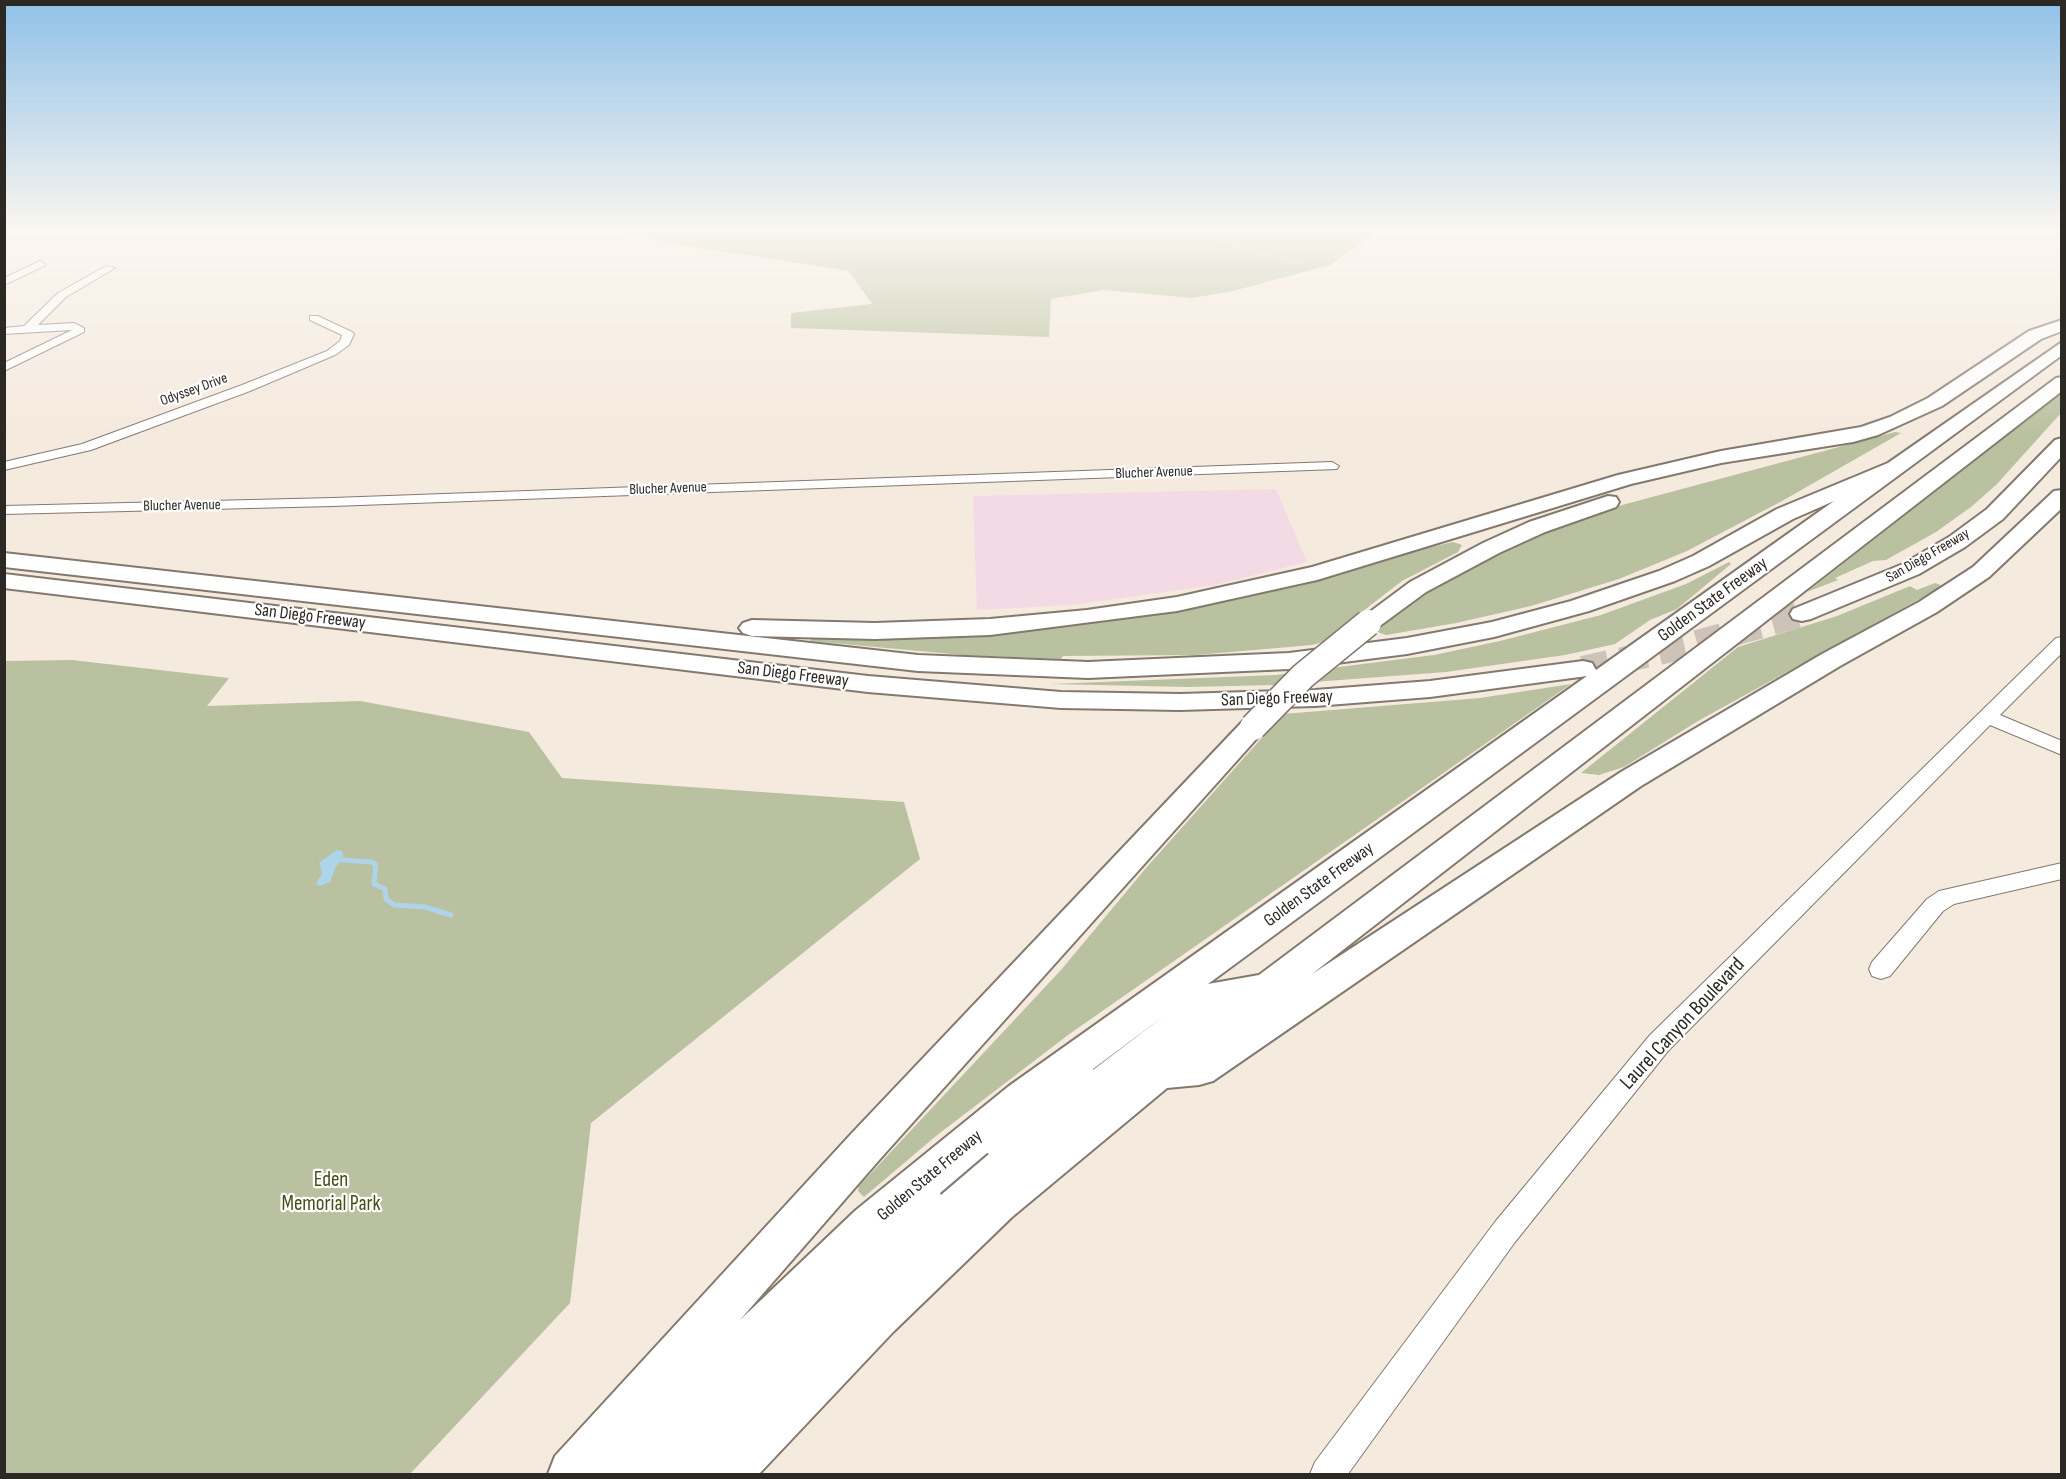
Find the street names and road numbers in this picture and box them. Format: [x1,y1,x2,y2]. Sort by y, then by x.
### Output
street label: Odyssey Drive [158,370,230,410]
street label: Blucher Avenue [1115,463,1193,483]
street label: Blucher Avenue [629,479,707,499]
street label: Blucher Avenue [143,496,221,516]
street label: San Diego Freeway [1883,525,1973,587]
street label: Golden State Freeway [1654,553,1772,647]
street label: San Diego Freeway [253,599,367,635]
street label: San Diego Freeway [736,657,850,693]
street label: San Diego Freeway [1221,686,1333,712]
street label: Golden State Freeway [1260,838,1378,932]
street label: Laurel Canyon Boulevard [1615,953,1751,1095]
street label: Golden State Freeway [873,1126,987,1226]

